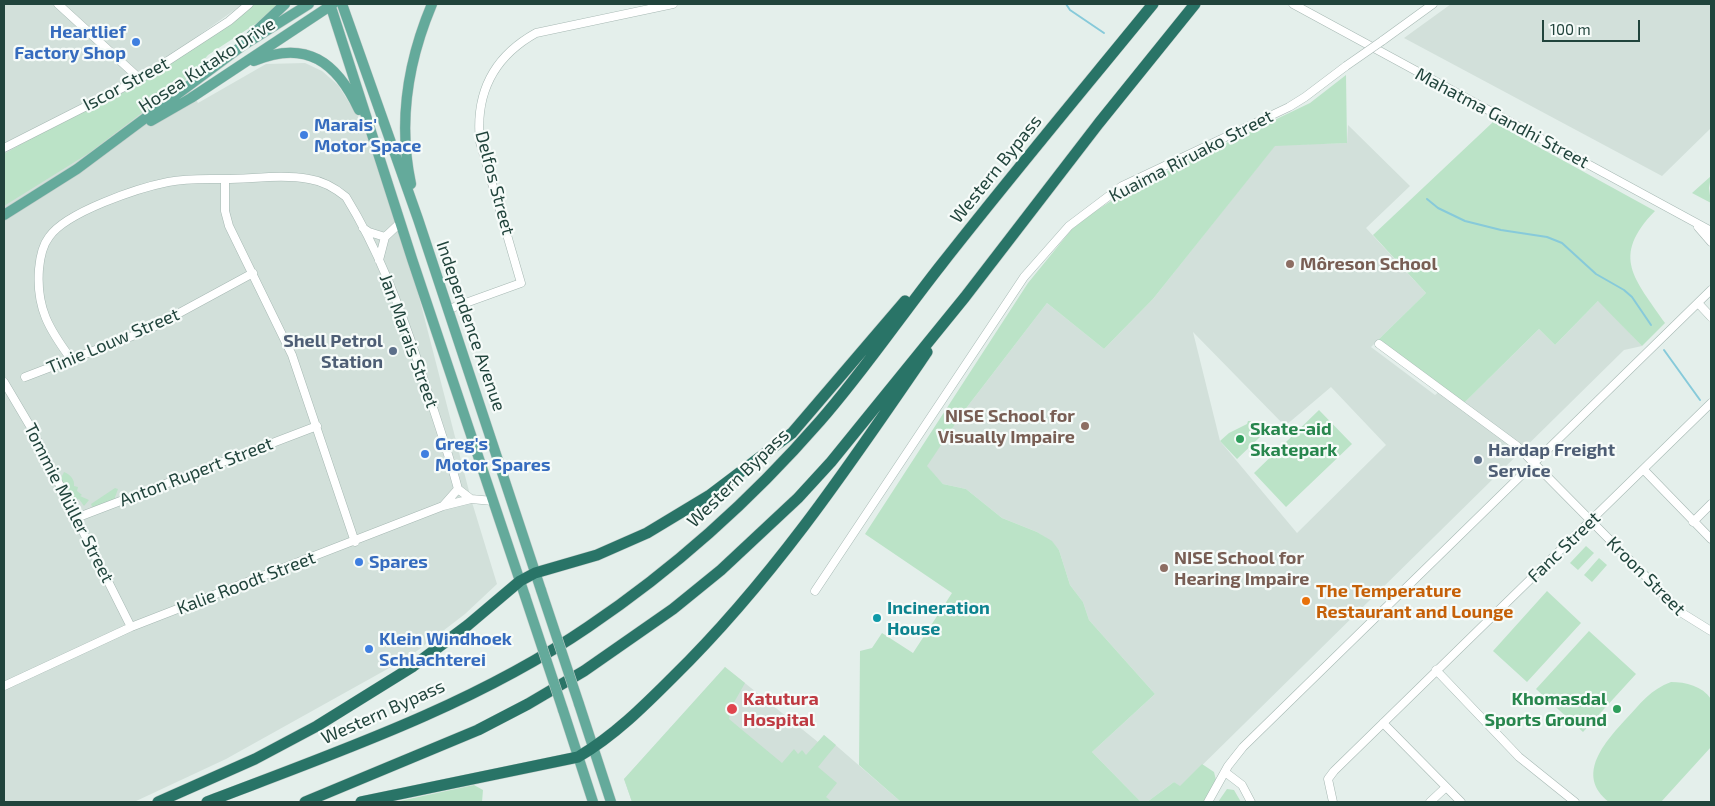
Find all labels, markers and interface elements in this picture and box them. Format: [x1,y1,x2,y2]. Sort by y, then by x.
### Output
scale bar [1545,10,1642,42]
street label: Hosea Kutako Drive [135,13,279,117]
text: 100 m [1550,20,1591,38]
place label: Heartlief Factory Shop [14,21,126,64]
marker: Heartlief Factory Shop [130,36,142,48]
street label: Iscor Street [79,52,173,116]
street label: Mahatma Gandhi Street [1412,63,1592,173]
street label: Kuaima Riruako Street [1105,105,1277,207]
street label: Western Bypass [946,111,1046,227]
place label: Marais' Motor Space [314,114,421,156]
marker: Marais' Motor Space [298,129,310,141]
street label: Delfos Street [471,129,519,237]
street label: Independence Avenue [432,238,510,414]
place label: Môreson School [1300,253,1437,275]
marker: Môreson School [1284,258,1296,270]
street label: Jan Marais Street [375,271,443,411]
street label: Tinie Louw Street [43,303,183,379]
place label: Shell Petrol Station [283,330,383,372]
marker: Shell Petrol Station [387,345,399,357]
place label: NISE School for Visually Impaire [938,405,1075,448]
place label: Skate-aid Skatepark [1250,418,1337,460]
street label: Tommie Müller Street [19,420,119,586]
marker: NISE School for Visually Impaire [1079,420,1091,432]
street label: Western Bypass [683,424,793,532]
street label: Anton Rupert Street [116,433,276,511]
place label: Greg's Motor Spares [435,433,550,476]
marker: Skate-aid Skatepark [1234,433,1246,445]
place label: Hardap Freight Service [1488,439,1615,482]
marker: Greg's Motor Spares [419,448,431,460]
marker: Hardap Freight Service [1472,454,1484,466]
street label: Fanc Street [1523,507,1605,587]
street label: Kroon Street [1602,532,1690,620]
street label: Kalie Roodt Street [174,547,318,619]
place label: NISE School for Hearing Impaire [1174,547,1309,590]
place label: Spares [369,551,428,573]
marker: Spares [353,556,365,568]
marker: NISE School for Hearing Impaire [1158,562,1170,574]
place label: The Temperature Restaurant and Lounge [1316,580,1514,622]
marker: The Temperature Restaurant and Lounge [1300,595,1312,607]
place label: Incineration House [887,597,990,640]
marker: Incineration House [871,612,883,624]
place label: Klein Windhoek Schlachterei [379,628,512,670]
marker: Klein Windhoek Schlachterei [363,643,375,655]
street label: Western Bypass [318,675,448,749]
place label: Katutura Hospital [743,688,819,731]
place label: Khomasdal Sports Ground [1484,688,1607,731]
marker: Katutura Hospital [725,702,739,716]
marker: Khomasdal Sports Ground [1611,703,1623,715]

